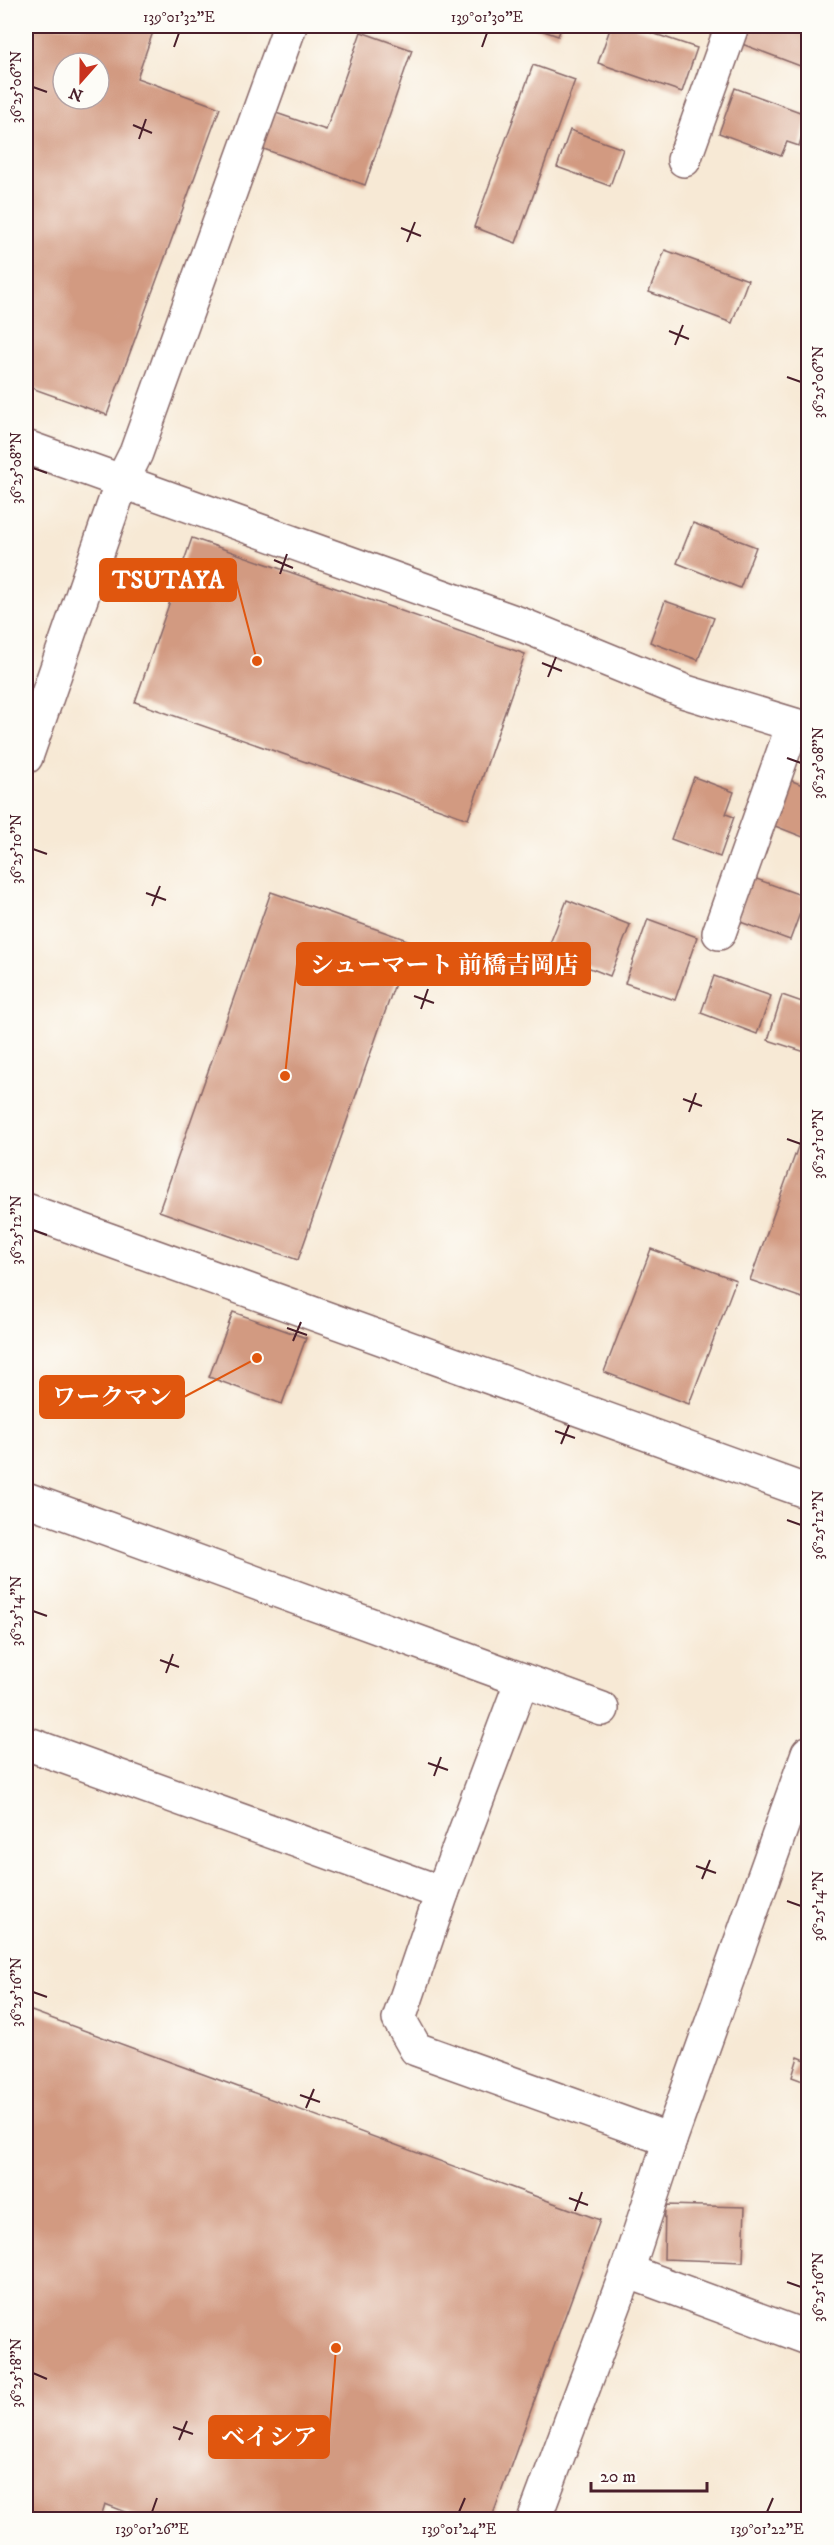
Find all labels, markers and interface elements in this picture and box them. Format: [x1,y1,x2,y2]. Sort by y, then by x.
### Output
text: 139°01'32"E [143,8,215,27]
text: 139°01'30"E [451,8,524,27]
text: 36°25'06"N [7,51,26,123]
north arrow [51,51,111,111]
text: N [66,82,86,106]
text: 36°25'06"N [809,346,828,418]
text: 36°25'08"N [7,432,26,504]
callout: TSUTAYA [100,559,236,601]
text: TSUTAYA [111,566,224,596]
text: 36°25'08"N [809,727,828,799]
text: 36°25'10"N [7,814,26,884]
callout: シューマート 前橋吉岡店 [297,943,590,985]
text: シューマート 前橋吉岡店 [310,951,578,981]
text: 36°25'10"N [809,1109,828,1179]
text: 36°25'12"N [7,1195,26,1265]
callout: ワークマン [40,1376,184,1418]
text: ワークマン [52,1383,172,1413]
text: 36°25'12"N [809,1490,828,1560]
text: 36°25'14"N [7,1576,26,1646]
text: 36°25'14"N [809,1871,828,1941]
text: 36°25'16"N [7,1957,26,2027]
text: 36°25'16"N [809,2252,828,2322]
text: 36°25'18"N [7,2338,26,2408]
callout: ベイシア [209,2416,329,2458]
text: ベイシア [221,2423,317,2453]
scale bar [591,2455,706,2493]
text: 20 m [600,2466,636,2488]
text: 139°01'26"E [115,2520,189,2539]
text: 139°01'24"E [422,2520,497,2539]
text: 139°01'22"E [730,2520,804,2539]

